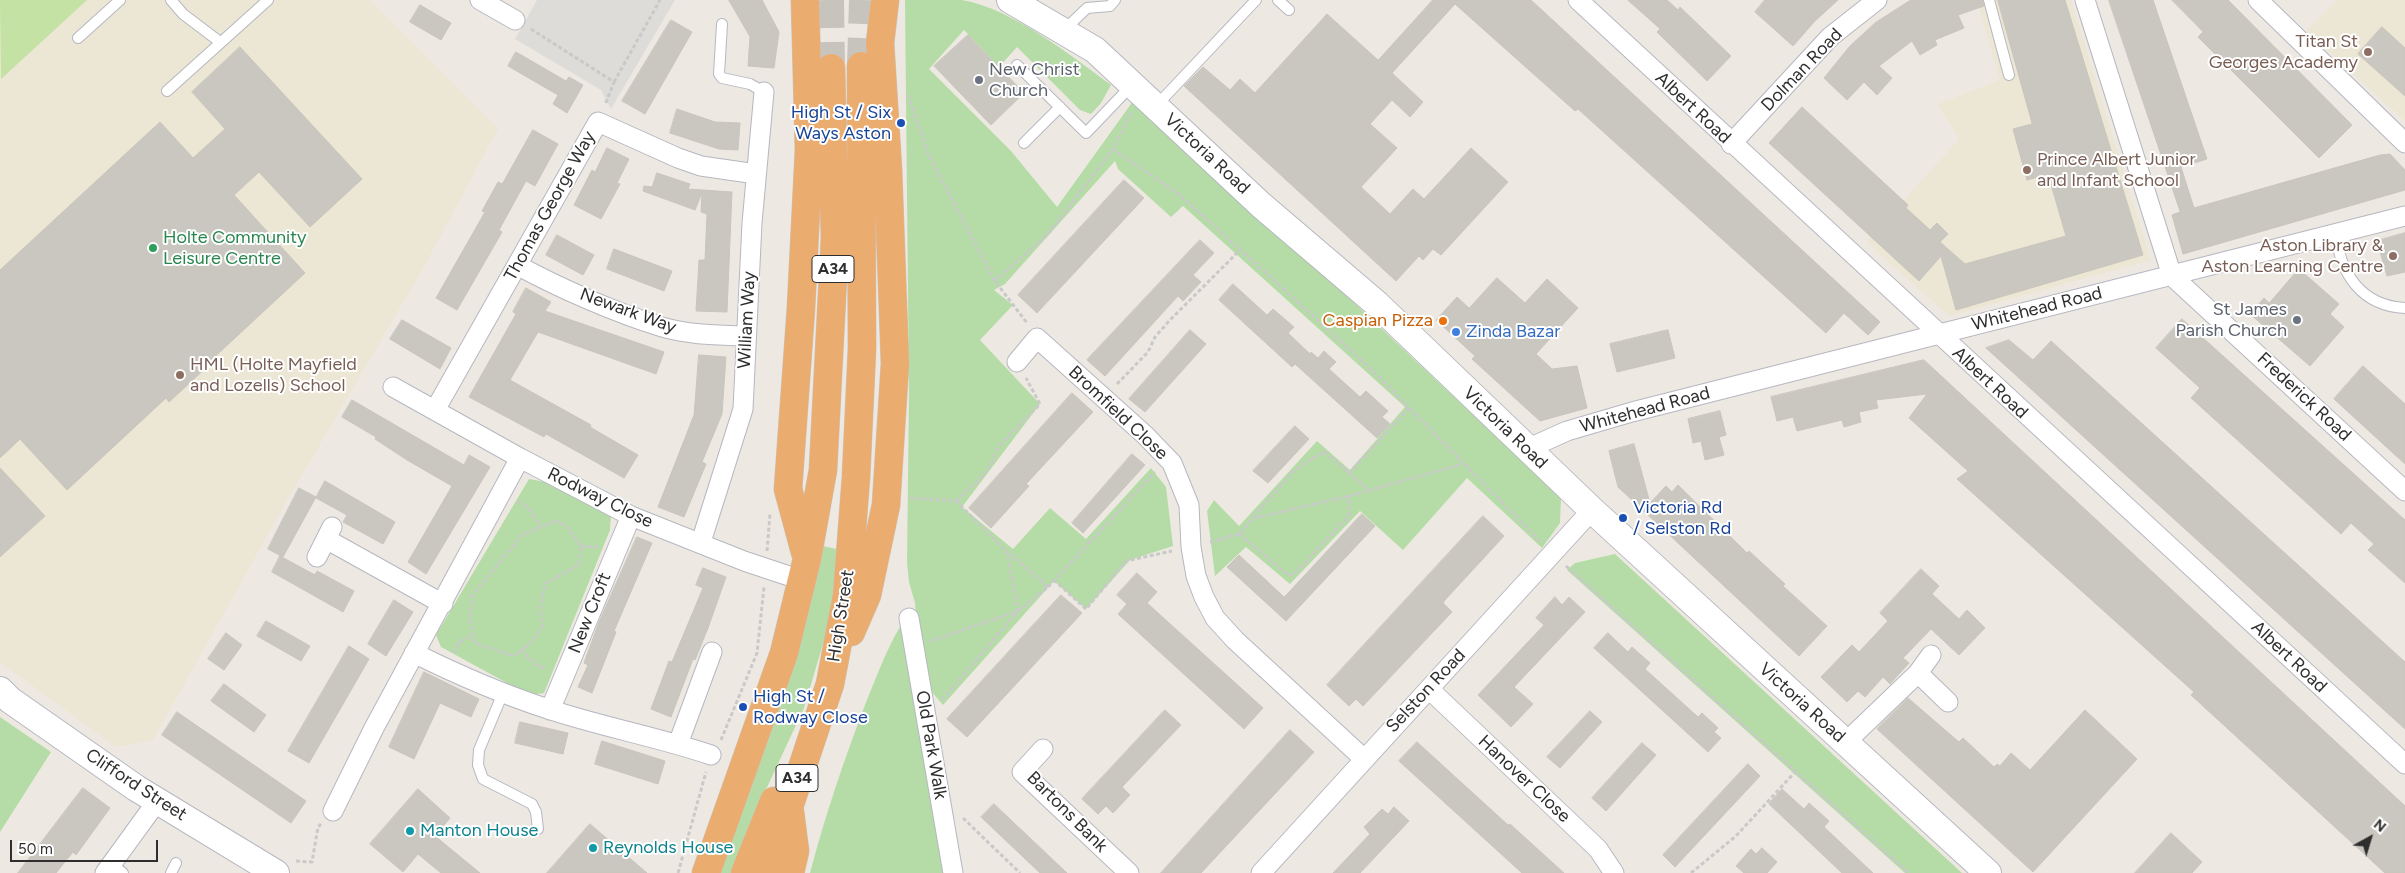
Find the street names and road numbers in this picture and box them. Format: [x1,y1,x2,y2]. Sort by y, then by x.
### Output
street label: Dolman Road [1757,24,1847,116]
street label: Albert Road [1651,68,1735,148]
street label: Victoria Road [1160,109,1254,199]
street label: Thomas George Way [500,127,600,285]
road number: A34 [812,255,854,282]
street label: William Way [734,271,760,369]
street label: Whitehead Road [1970,282,2104,336]
street label: Newark Way [577,284,679,338]
street label: Albert Road [1948,343,2032,423]
street label: Frederick Road [2253,348,2355,446]
street label: Bromfield Close [1064,361,1172,465]
street label: Victoria Road [1458,382,1552,474]
street label: Whitehead Road [1578,382,1712,438]
street label: Rodway Close [544,463,656,533]
street label: High Street [823,568,859,664]
street label: New Croft [564,570,616,656]
street label: Albert Road [2247,617,2331,697]
street label: Selston Road [1382,645,1470,737]
street label: Victoria Road [1754,659,1850,747]
street label: Old Park Walk [911,689,951,801]
street label: Hanover Close [1473,731,1575,827]
street label: Clifford Street [81,744,191,826]
road number: A34 [776,764,818,791]
street label: Bartons Bank [1022,767,1112,857]

